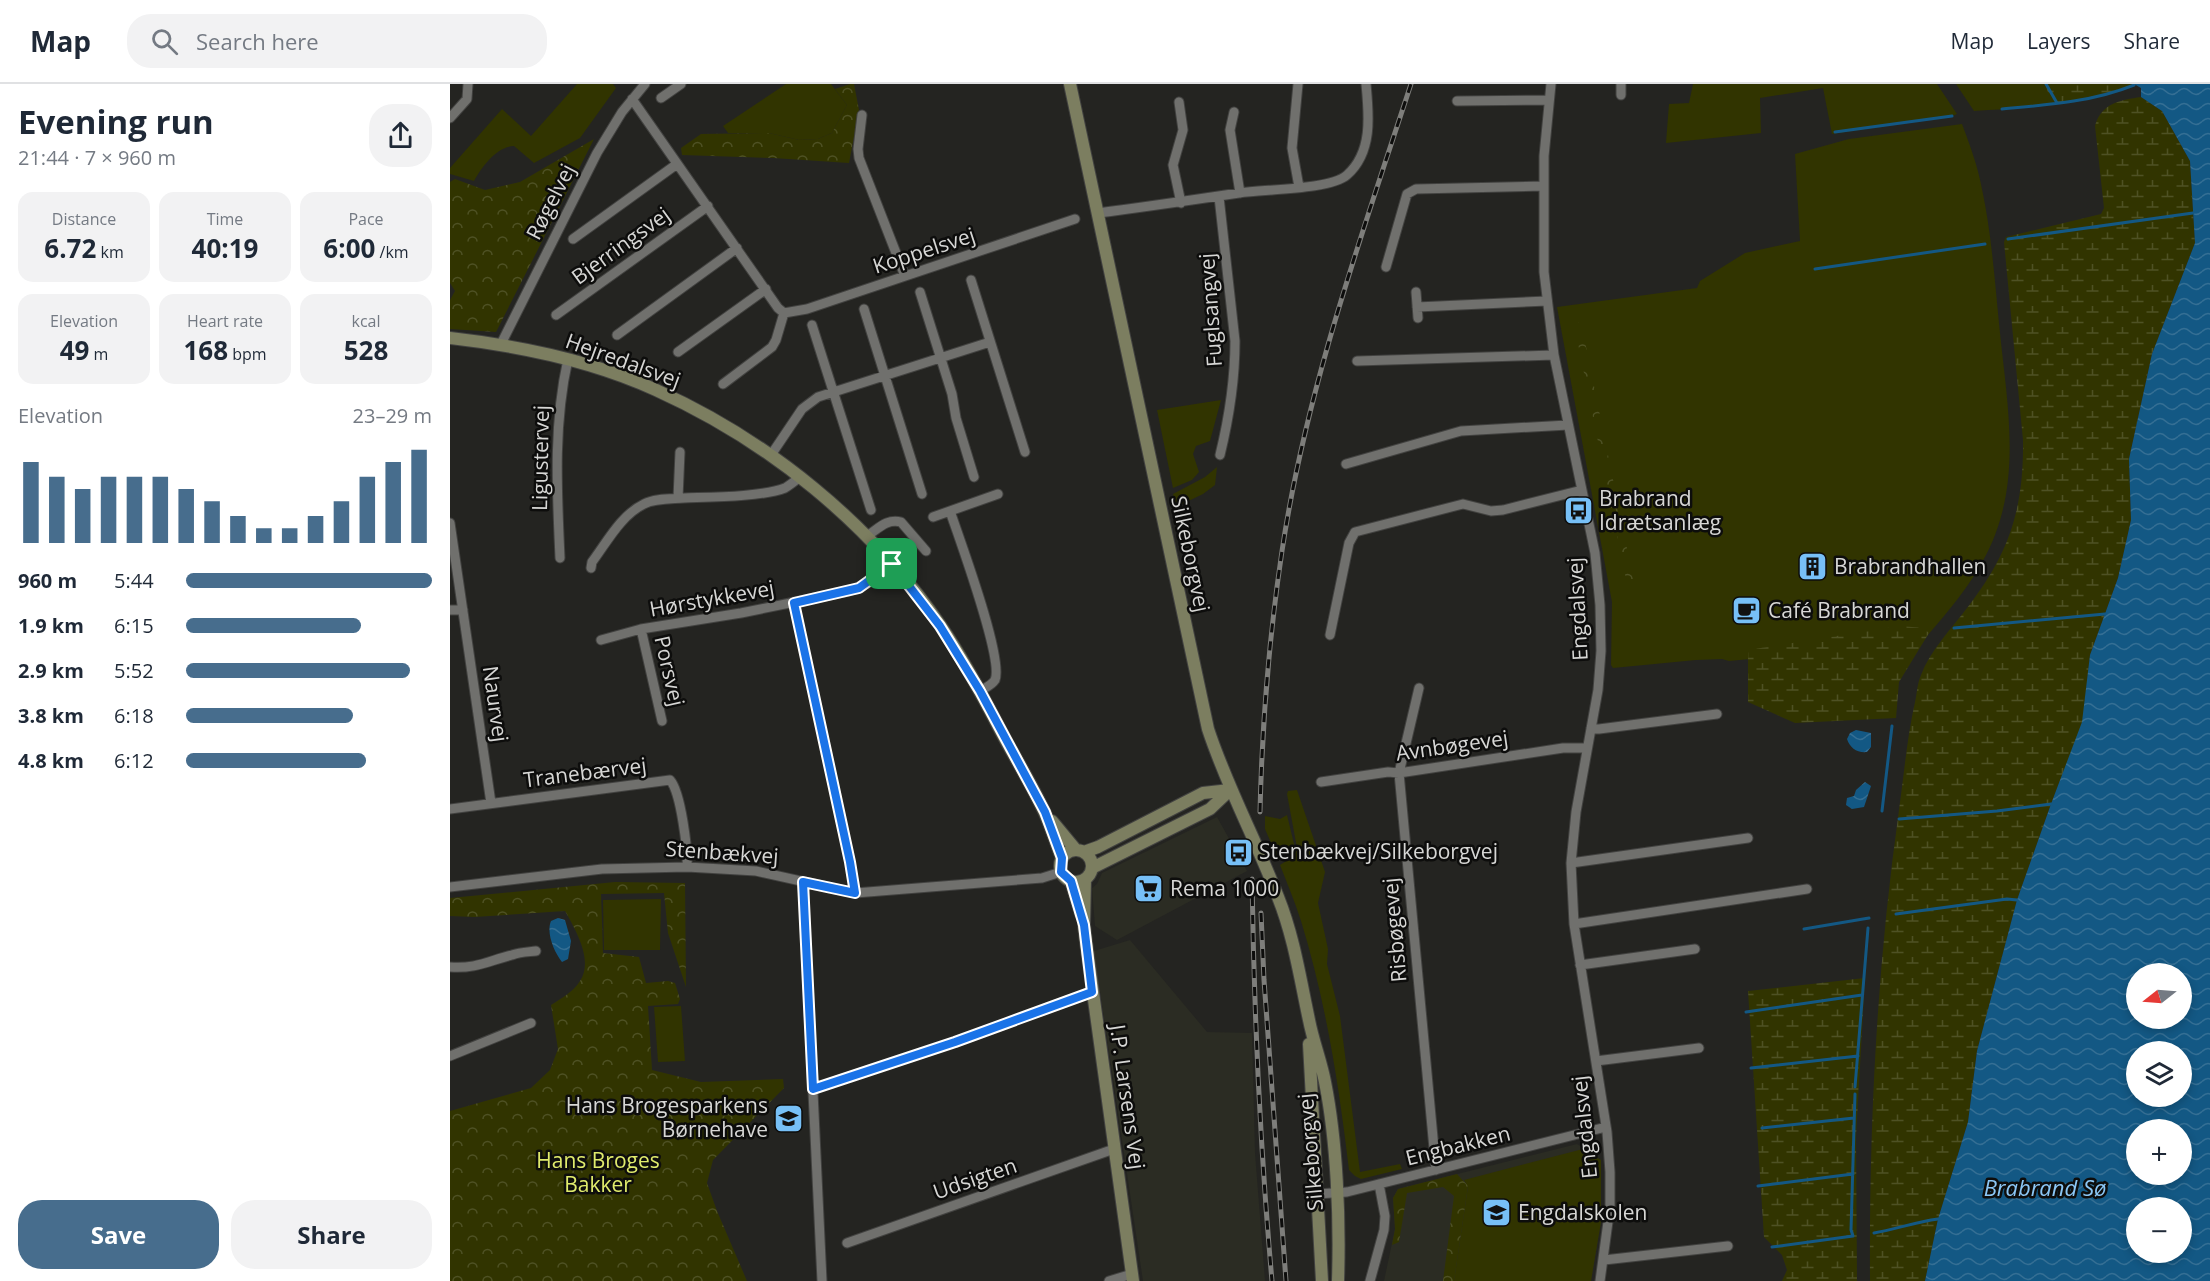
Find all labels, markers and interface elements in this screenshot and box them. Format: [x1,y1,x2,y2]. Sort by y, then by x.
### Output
search box [127,14,547,68]
text: Map [30,22,91,60]
icon: search [148,25,181,58]
text: Search here [196,26,319,56]
text: Map [1951,27,1994,55]
text: Layers [2027,27,2091,55]
text: Share [2124,27,2180,55]
text: Evening run [18,99,214,144]
button: share [369,104,432,167]
text: 21:44 · 7 × 960 m [18,144,176,171]
street label: Røgelvej [519,159,581,244]
street label: Bjerringsvej [566,200,675,290]
text: Distance [52,208,116,230]
text: Time [207,208,243,230]
text: Pace [348,208,384,230]
street label: Koppelsvej [869,220,978,280]
text: 6.72 [44,230,96,266]
text: 40:19 [192,230,258,266]
text: 6:00 [323,230,375,266]
text: km [96,241,124,263]
text: /km [375,241,409,263]
street label: Fuglsangvej [1192,252,1228,368]
text: Elevation [50,310,118,332]
text: Heart rate [187,310,263,332]
text: kcal [352,310,381,332]
street label: Hejredalsvej [562,326,685,394]
text: 49 [60,332,89,368]
text: 168 [183,332,228,368]
text: 528 [344,332,388,368]
text: m [89,343,108,365]
text: bpm [228,343,267,365]
text: Elevation [18,402,103,429]
text: 23–29 m [353,402,432,429]
street label: Ligustervej [525,405,555,511]
place label: Brabrand Idrætsanlæg [1599,484,1721,536]
street label: Silkeborgvej [1165,493,1217,614]
bus stop icon: Brabrand Idrætsanlæg [1562,495,1594,527]
pin [866,538,917,589]
icon: arrive [875,547,908,580]
building icon: Brabrandhallen [1797,551,1829,583]
place label: Brabrandhallen [1834,552,1986,580]
street label: Engdalsvej [1560,557,1594,661]
text: 960 m [18,567,77,594]
text: 5:44 [114,567,154,594]
street label: Hørstykkevej [647,573,776,623]
cafe icon: Café Brabrand [1731,595,1763,627]
place label: Café Brabrand [1768,596,1910,624]
text: 1.9 km [18,612,84,639]
text: 6:15 [114,612,154,639]
street label: Porsvej [648,633,692,709]
text: 2.9 km [18,657,84,684]
text: 5:52 [114,657,154,684]
street label: Naurvej [477,664,515,744]
text: 3.8 km [18,702,84,729]
text: 6:18 [114,702,154,729]
street label: Avnbøgevej [1394,723,1510,767]
text: 4.8 km [18,747,84,774]
text: 6:12 [114,747,154,774]
street label: Tranebærvej [522,751,648,793]
street label: Stenbækvej [665,834,780,870]
bus stop icon: Stenbækvej/Silkeborgvej [1222,836,1254,868]
place label: Stenbækvej/Silkeborgvej [1259,837,1498,865]
supermarket icon: Rema 1000 [1133,873,1165,905]
place label: Rema 1000 [1170,874,1279,902]
street label: Risbøgevej [1376,877,1413,983]
north arrow [2126,963,2192,1029]
map controls [2126,963,2192,1263]
street label: J.P. Larsens Vej [1104,1021,1152,1171]
button: layers [2126,1041,2192,1107]
street label: Engdalsvej [1565,1074,1603,1180]
place label: Hans Brogesparkens Børnehave [566,1091,768,1143]
street label: Silkeborgvej [1291,1092,1329,1212]
school or university icon: Hans Brogesparkens Børnehave [773,1102,805,1134]
street label: Engbakken [1402,1118,1513,1172]
button: + [2126,1119,2192,1185]
park label: Hans Broges Bakker [536,1146,660,1198]
street label: Udsigten [929,1151,1020,1205]
water label: Brabrand Sø [1984,1172,2106,1202]
school or university icon: Engdalskolen [1481,1197,1513,1229]
button: − [2126,1197,2192,1263]
place label: Engdalskolen [1518,1198,1647,1226]
button: Save [18,1200,219,1269]
button: Share [231,1200,432,1269]

